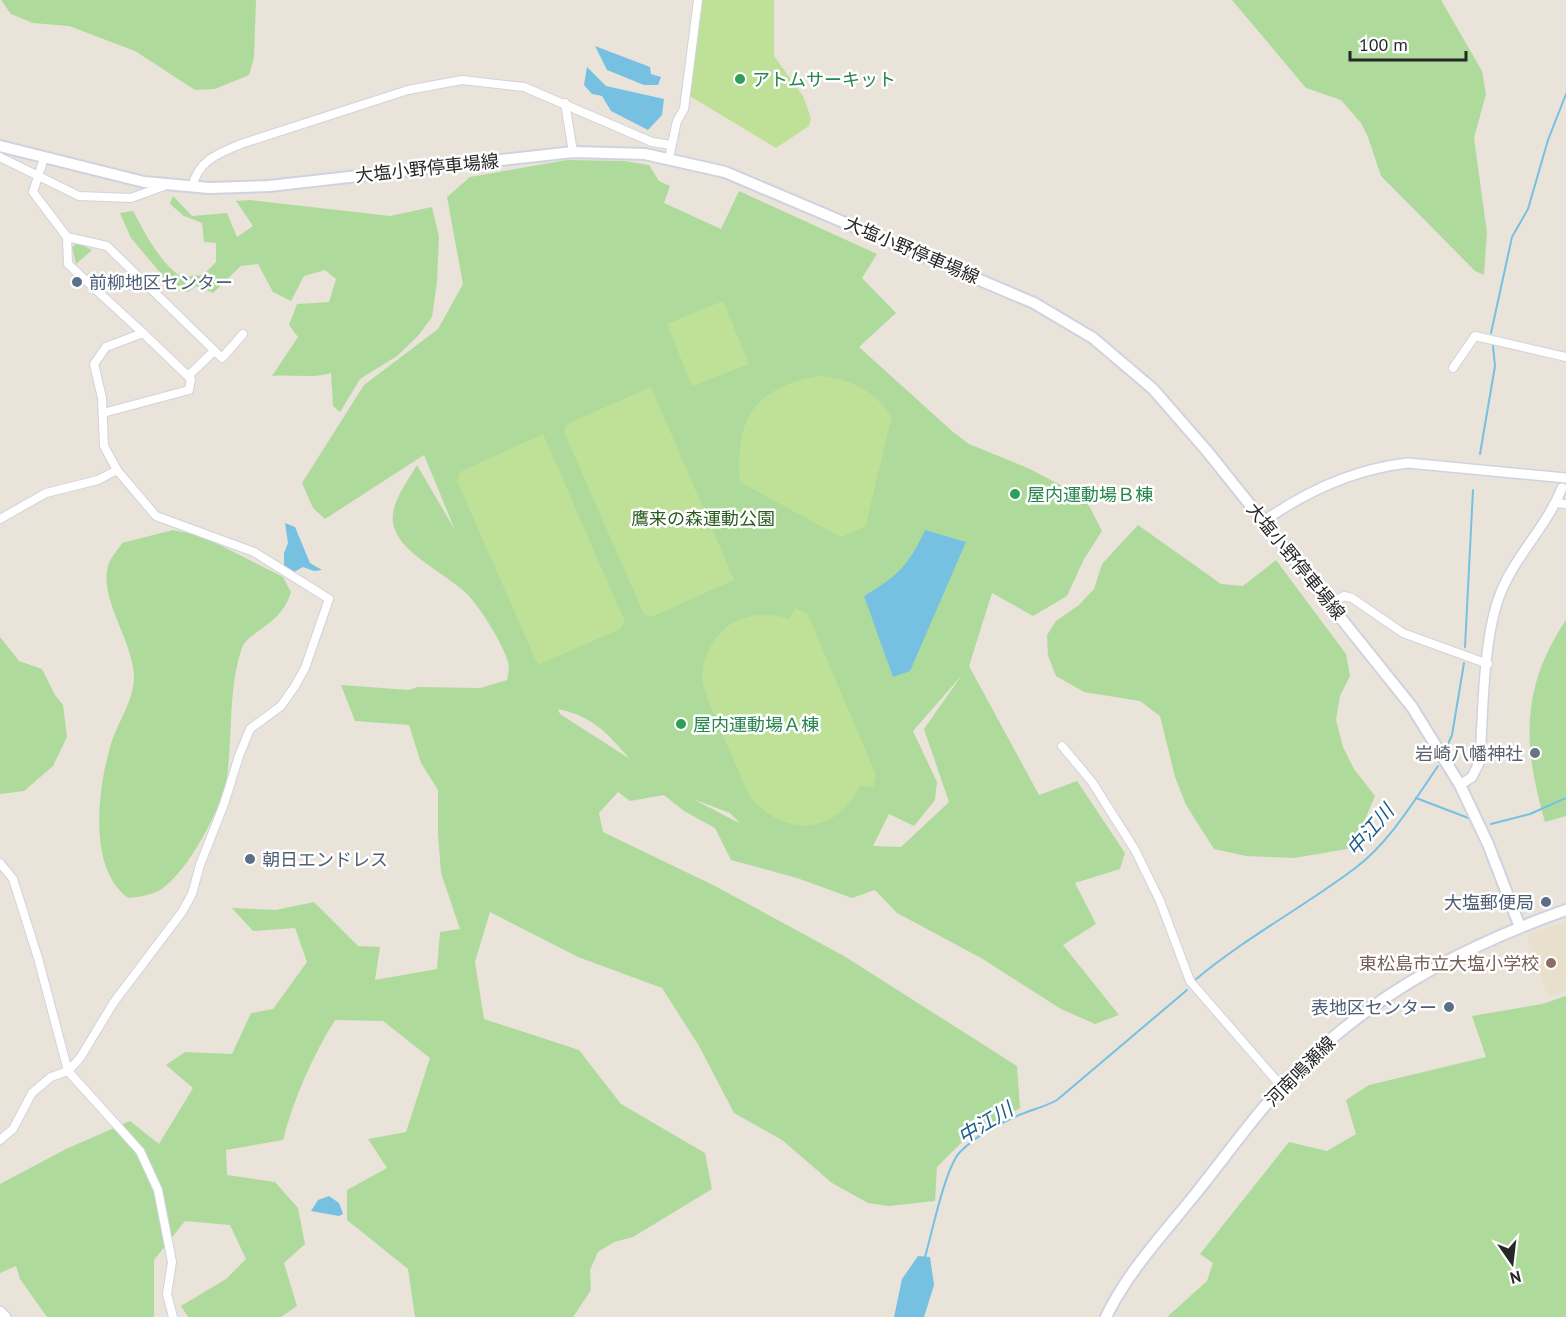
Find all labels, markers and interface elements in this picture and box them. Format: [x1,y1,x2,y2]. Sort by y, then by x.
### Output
scale bar [1350,24,1466,62]
text: 100 m [1359,33,1408,56]
place label: アトムサーキット [752,68,896,91]
marker: アトムサーキット [733,72,747,86]
street label: 大塩小野停車場線 [354,149,500,187]
street label: 大塩小野停車場線 [841,211,983,289]
place label: 前柳地区センター [89,271,233,294]
marker: 前柳地区センター [70,275,84,289]
place label: 屋内運動場Ｂ棟 [1027,483,1153,506]
marker: 屋内運動場Ｂ棟 [1008,487,1022,501]
street label: 大塩小野停車場線 [1242,498,1350,624]
park label: 鷹来の森運動公園 [631,507,775,530]
place label: 屋内運動場Ａ棟 [693,713,819,736]
marker: 屋内運動場Ａ棟 [674,717,688,731]
place label: 岩崎八幡神社 [1415,742,1523,765]
marker: 岩崎八幡神社 [1528,746,1542,760]
water label: 中江川 [1341,797,1401,861]
place label: 朝日エンドレス [262,848,388,871]
marker: 朝日エンドレス [243,852,257,866]
place label: 大塩郵便局 [1444,891,1534,914]
marker: 大塩郵便局 [1539,895,1553,909]
place label: 東松島市立大塩小学校 [1359,952,1539,975]
marker: 東松島市立大塩小学校 [1544,956,1558,970]
place label: 表地区センター [1311,996,1437,1019]
marker: 表地区センター [1442,1000,1456,1014]
street label: 河南鳴瀬線 [1260,1031,1340,1111]
water label: 中江川 [953,1095,1019,1150]
north arrow [1482,1233,1542,1293]
text: N [1508,1267,1523,1289]

